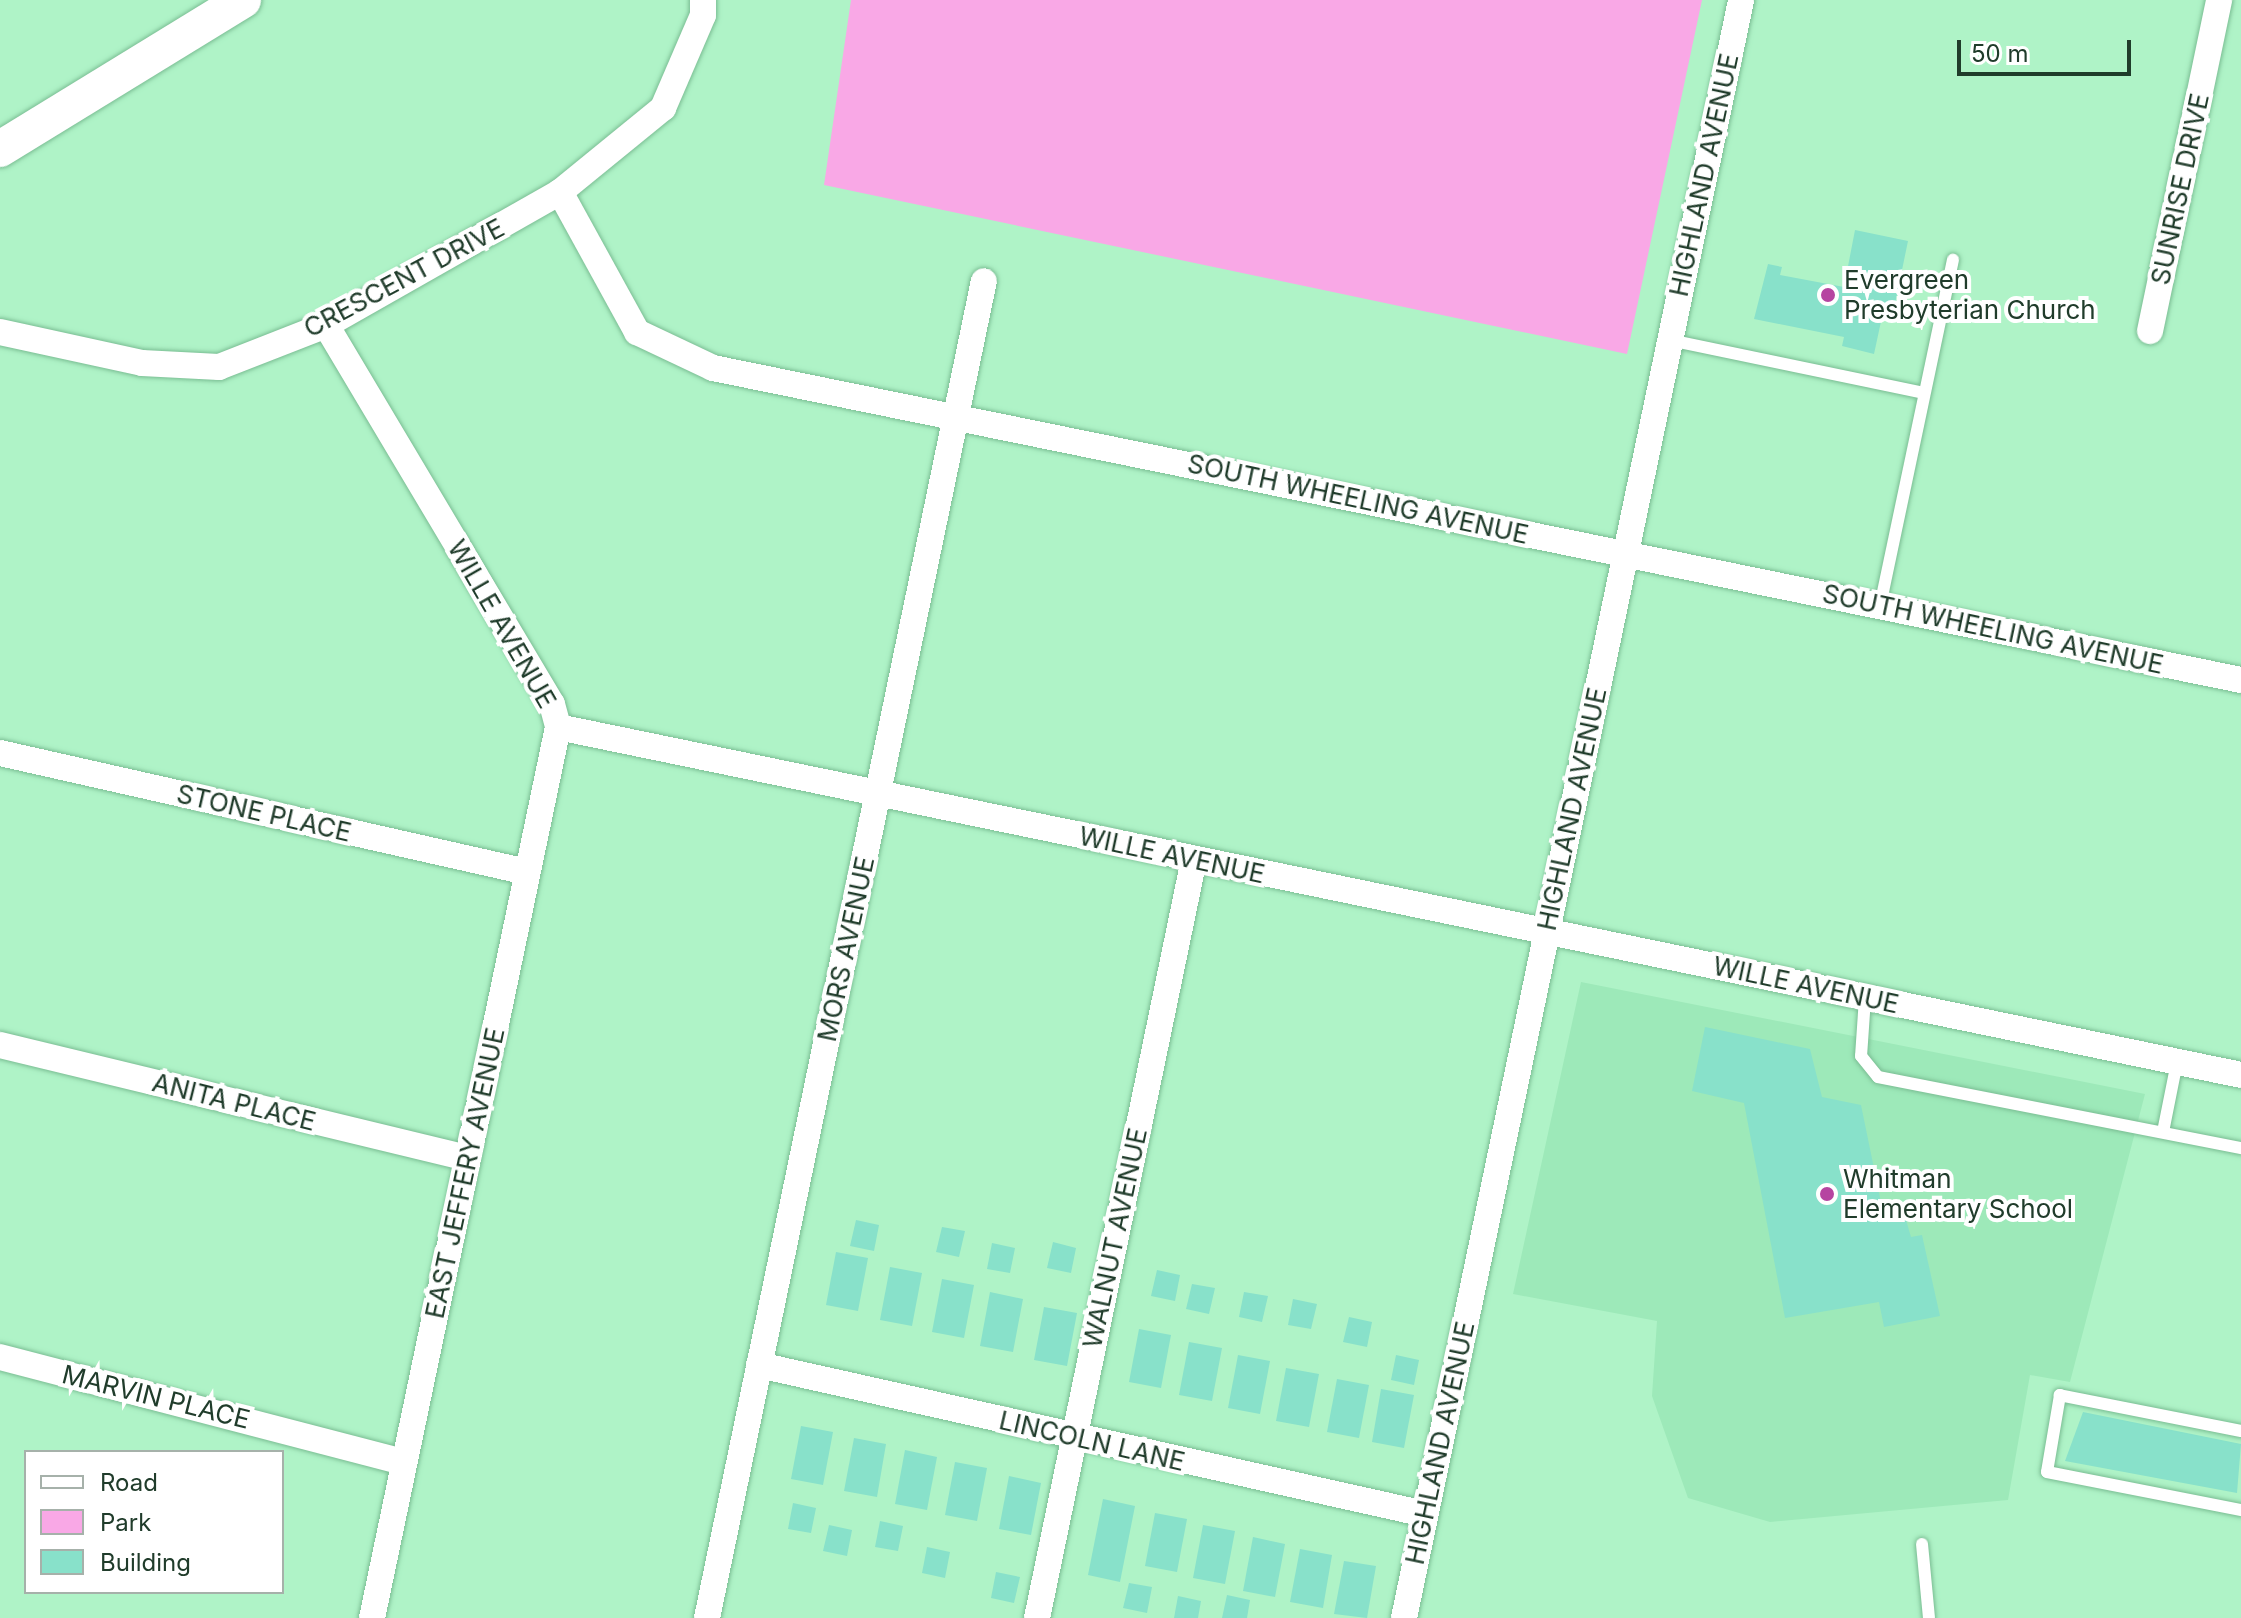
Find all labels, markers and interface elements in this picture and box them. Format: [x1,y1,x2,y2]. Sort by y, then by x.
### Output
scale bar [1961,24,2135,74]
text: 50 m [1971,39,2029,68]
street label: HIGHLAND AVENUE [1663,51,1745,299]
street label: SUNRISE DRIVE [2144,90,2216,288]
street label: CRESCENT DRIVE [298,212,510,344]
place label: Evergreen Presbyterian Church [1844,264,2096,326]
marker: Evergreen Presbyterian Church [1819,286,1837,304]
street label: SOUTH WHEELING AVENUE [1185,448,1531,550]
street label: WILLE AVENUE [441,534,563,714]
street label: SOUTH WHEELING AVENUE [1820,578,2166,680]
street label: HIGHLAND AVENUE [1531,685,1613,933]
street label: STONE PLACE [174,778,354,848]
street label: WILLE AVENUE [1076,820,1268,890]
street label: MORS AVENUE [811,854,881,1044]
street label: WILLE AVENUE [1710,950,1902,1020]
street label: EAST JEFFERY AVENUE [419,1025,511,1321]
street label: ANITA PLACE [149,1067,319,1137]
street label: WALNUT AVENUE [1076,1125,1154,1351]
place label: Whitman Elementary School [1843,1163,2073,1224]
marker: Whitman Elementary School [1818,1185,1836,1203]
street label: HIGHLAND AVENUE [1399,1319,1481,1567]
street label: MARVIN PLACE [59,1359,253,1435]
street label: LINCOLN LANE [996,1404,1188,1478]
legend [24,1450,284,1594]
text: Road [100,1468,158,1497]
text: Park [100,1508,151,1537]
text: Building [100,1548,191,1577]

